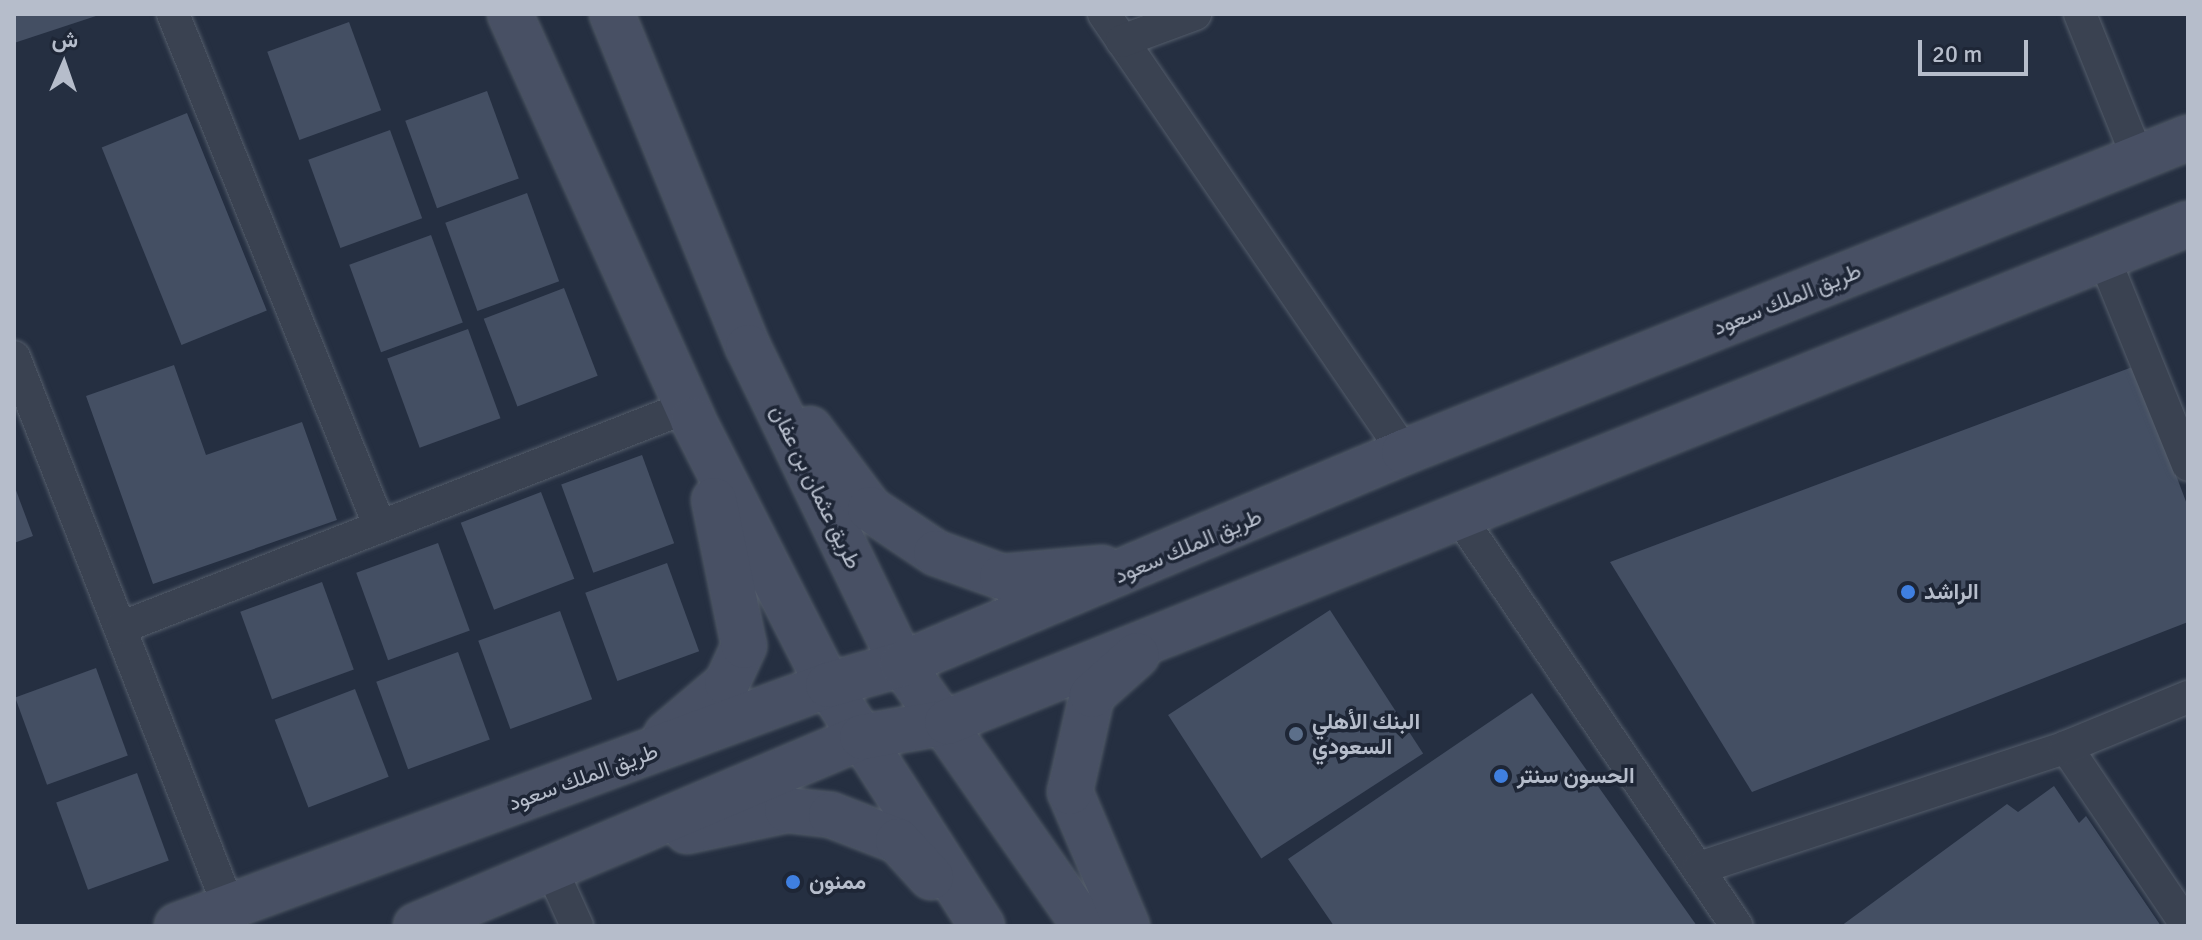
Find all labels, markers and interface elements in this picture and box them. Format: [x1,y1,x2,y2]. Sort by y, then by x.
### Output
north arrow [24,24,104,104]
scale bar [1922,24,2032,74]
text: ش [51,26,79,53]
text: 20 m [1932,39,1982,69]
street label: طريق الملك سعود [1709,257,1865,341]
street label: طريق عثمان بن عفان [765,401,867,573]
street label: طريق الملك سعود [1110,503,1266,589]
place label: الراشد [1924,579,1979,605]
marker: الراشد [1899,583,1917,601]
place label: البنك الأهلي السعودي [1312,708,1420,760]
marker: البنك الأهلي السعودي [1287,725,1305,743]
street label: طريق الملك سعود [504,738,662,816]
place label: الحسون سنتر [1517,763,1635,789]
marker: الحسون سنتر [1492,767,1510,785]
place label: ممنون [809,869,866,895]
marker: ممنون [784,873,802,891]

